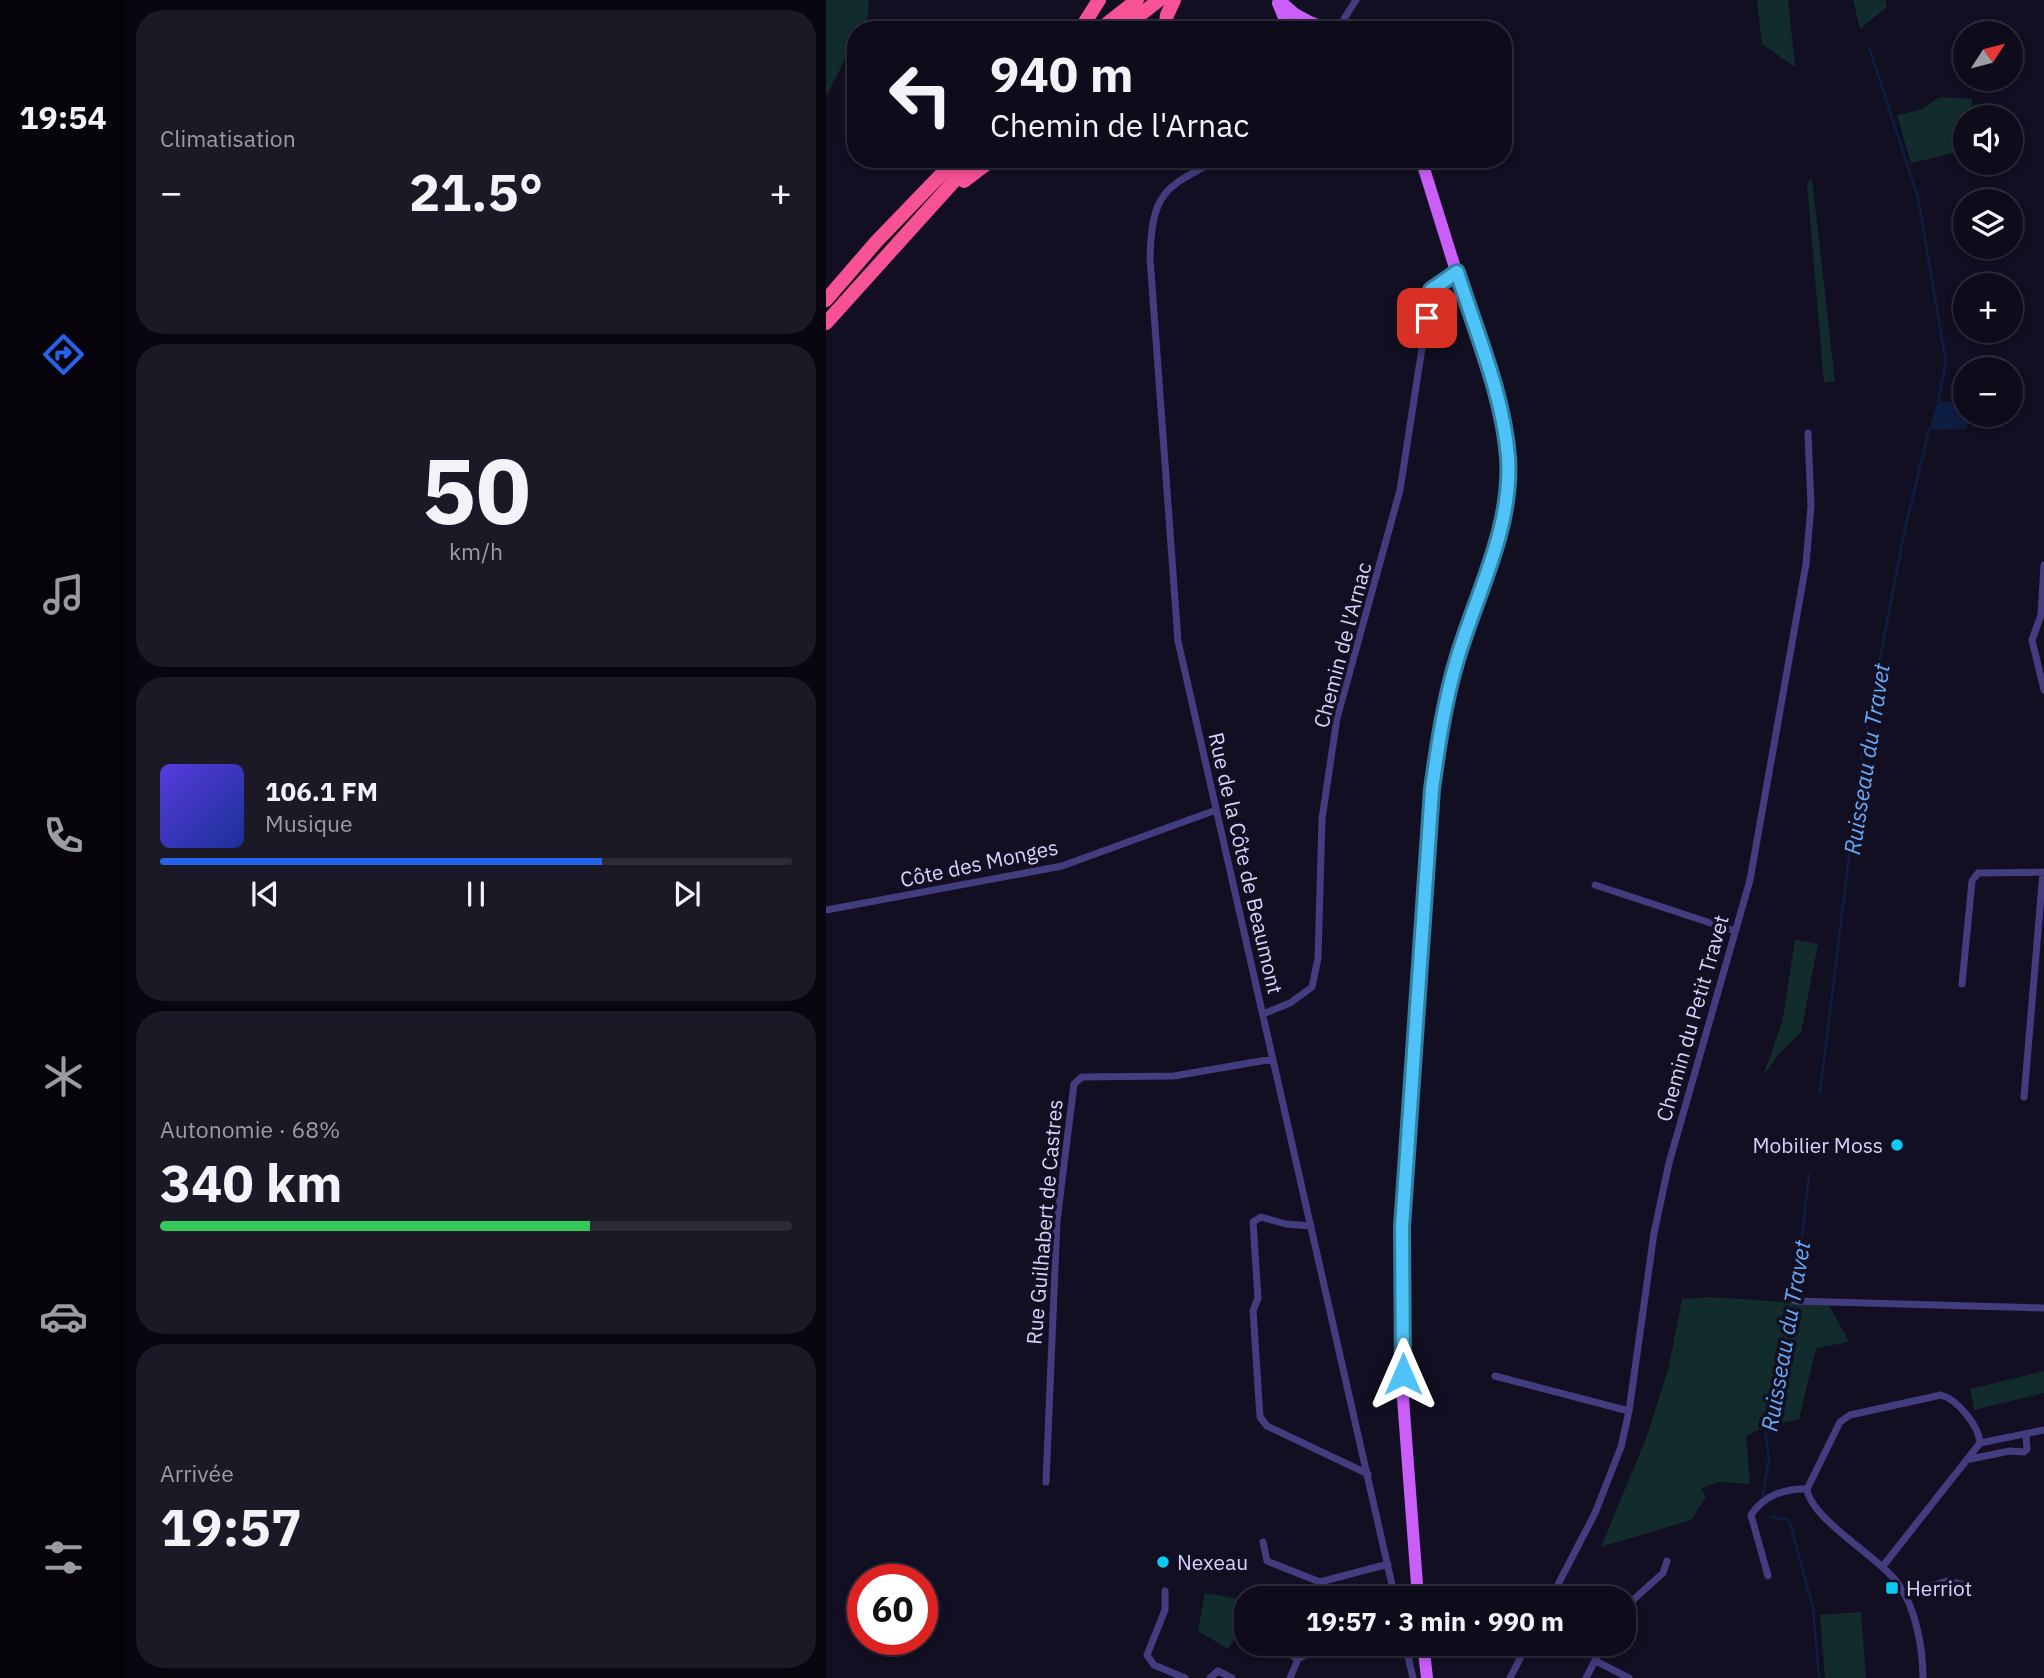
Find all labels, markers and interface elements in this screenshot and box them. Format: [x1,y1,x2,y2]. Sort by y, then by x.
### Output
north arrow [1953,21,2023,91]
map controls [1953,21,2023,427]
text: 940 m [990,42,1134,105]
icon: left [875,49,966,140]
text: 19:54 [19,96,107,138]
text: Chemin de l'Arnac [990,104,1249,146]
button: sound [1953,105,2023,175]
text: Climatisation [160,123,296,153]
text: 21.5° [409,158,543,225]
text: − [160,167,183,216]
text: + [769,167,792,216]
button: layers [1953,189,2023,259]
button: + [1953,273,2023,343]
pin [1397,288,1457,348]
icon: arrive [1408,299,1446,337]
icon: directions [39,330,88,379]
button: − [1953,357,2023,427]
text: 50 [421,431,531,549]
text: km/h [449,536,503,566]
street label: Chemin de l'Arnac [1306,559,1378,731]
icon: music [39,570,88,619]
water label: Ruisseau du Travet [1836,661,1896,857]
street label: Rue de la Côte de Beaumont [1202,730,1290,996]
text: 106.1 FM [265,774,378,808]
text: Musique [265,808,353,838]
icon: phone [39,811,88,860]
street label: Côte des Monges [897,833,1061,893]
icon: previous [246,875,284,913]
icon: pause [457,875,495,913]
icon: next [668,875,706,913]
street label: Chemin du Petit Travet [1649,911,1735,1125]
icon: climate [39,1052,88,1101]
street label: Rue Guilhabert de Castres [1019,1098,1069,1346]
text: Autonomie · 68% [160,1114,340,1144]
place label: Mobilier Moss [1752,1131,1883,1159]
marker: Mobilier Moss [1889,1137,1905,1153]
text: 340 km [160,1149,342,1216]
water label: Ruisseau du Travet [1753,1238,1817,1434]
icon: car [39,1292,88,1341]
position arrow [1366,1337,1440,1411]
text: Arrivée [160,1458,234,1488]
text: 19:57 [160,1493,302,1560]
icon: filters [39,1533,88,1582]
place label: Nexeau [1177,1548,1248,1576]
marker: Nexeau [1155,1554,1171,1570]
speed limit sign: 60 [847,1564,938,1655]
place label: Herriot [1906,1574,1972,1602]
marker: Herriot [1884,1580,1900,1596]
text: 19:57 · 3 min · 990 m [1306,1604,1564,1638]

